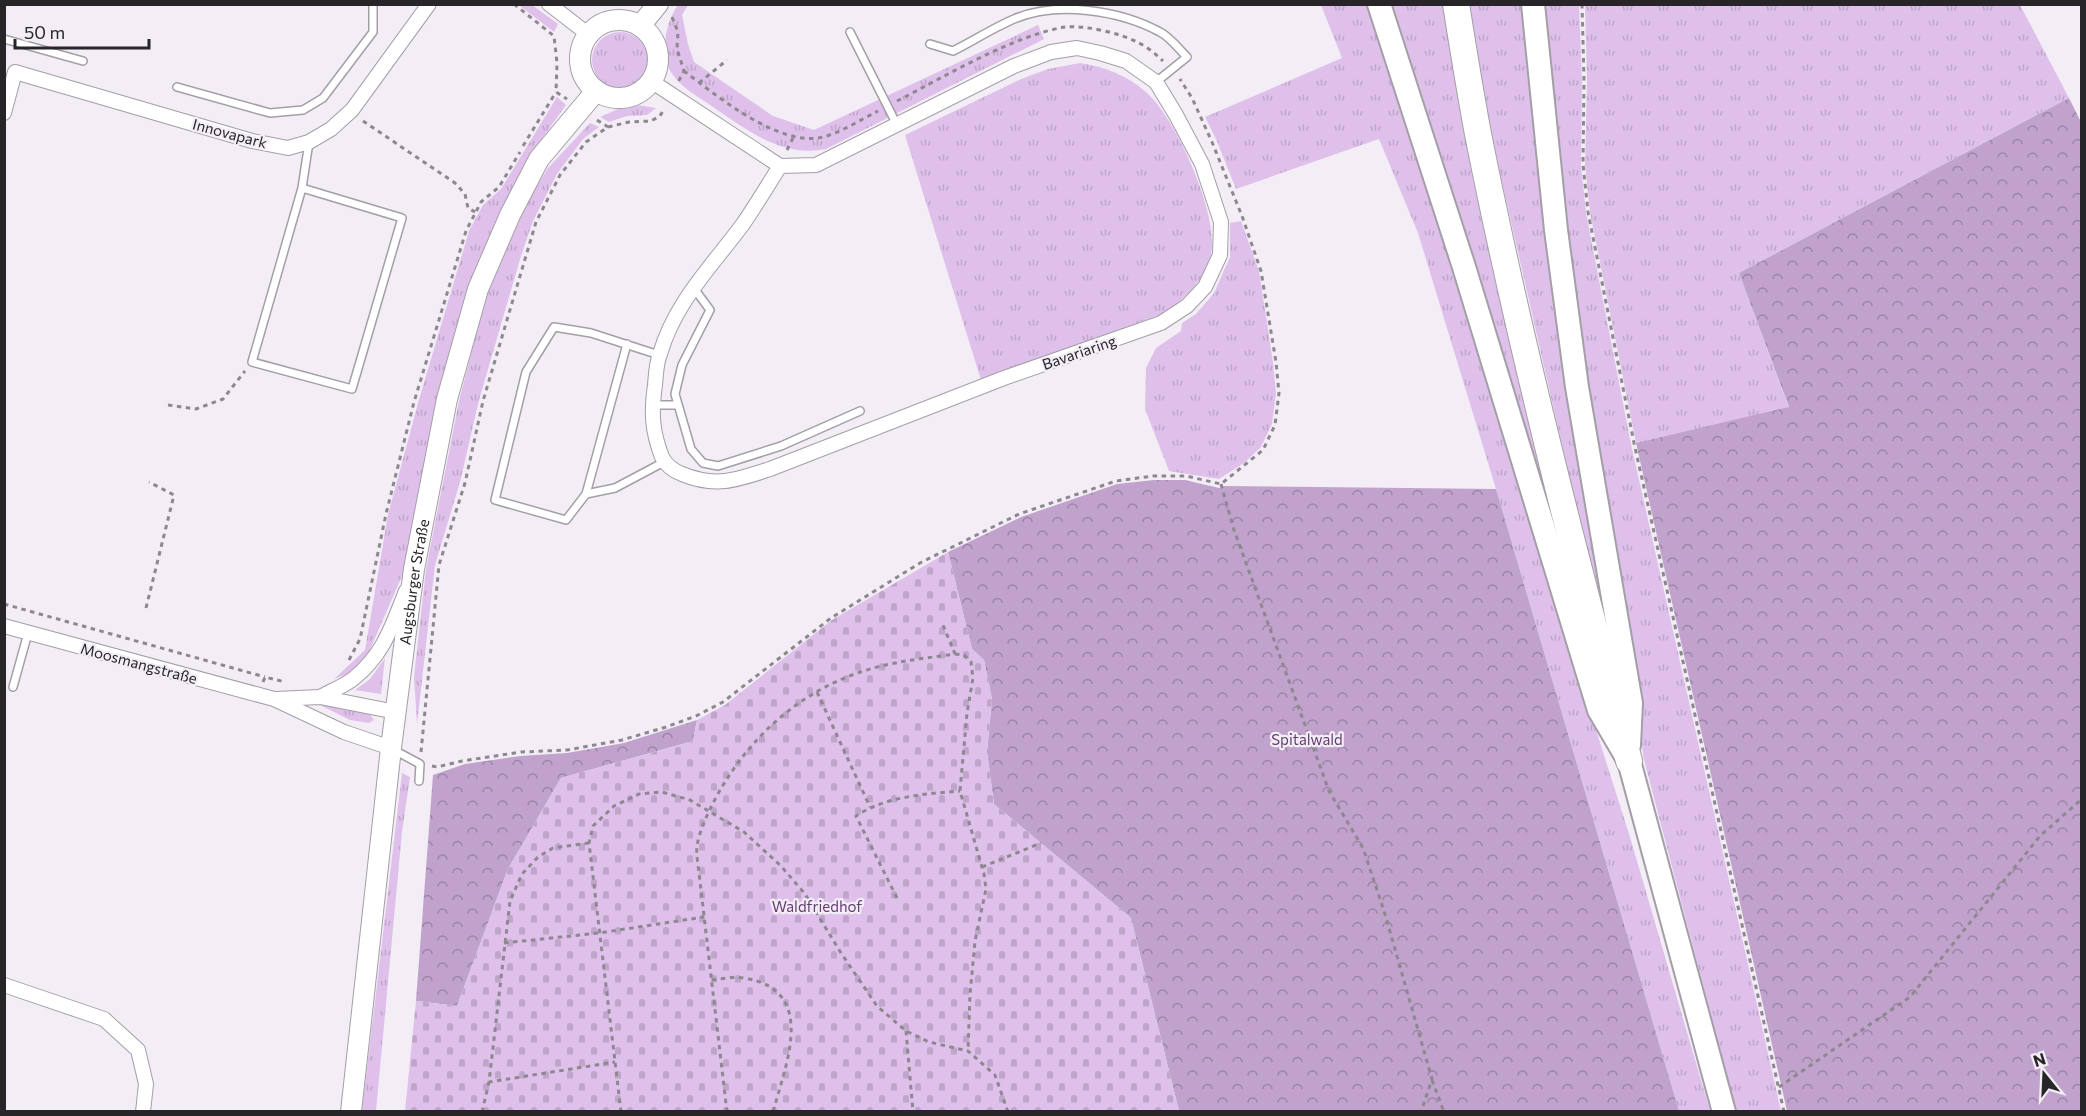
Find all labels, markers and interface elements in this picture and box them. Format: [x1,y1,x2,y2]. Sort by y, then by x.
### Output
scale bar [15,12,148,50]
text: 50 m [24,21,65,43]
street label: Innovapark [191,114,269,152]
street label: Bavariaring [1040,331,1118,373]
street label: Augsburger Straße [395,517,433,646]
street label: Moosmangstraße [79,639,199,687]
park label: Spitalwald [1271,730,1343,748]
park label: Waldfriedhof [772,897,862,915]
north arrow [2014,1044,2074,1104]
text: N [2031,1048,2048,1070]

